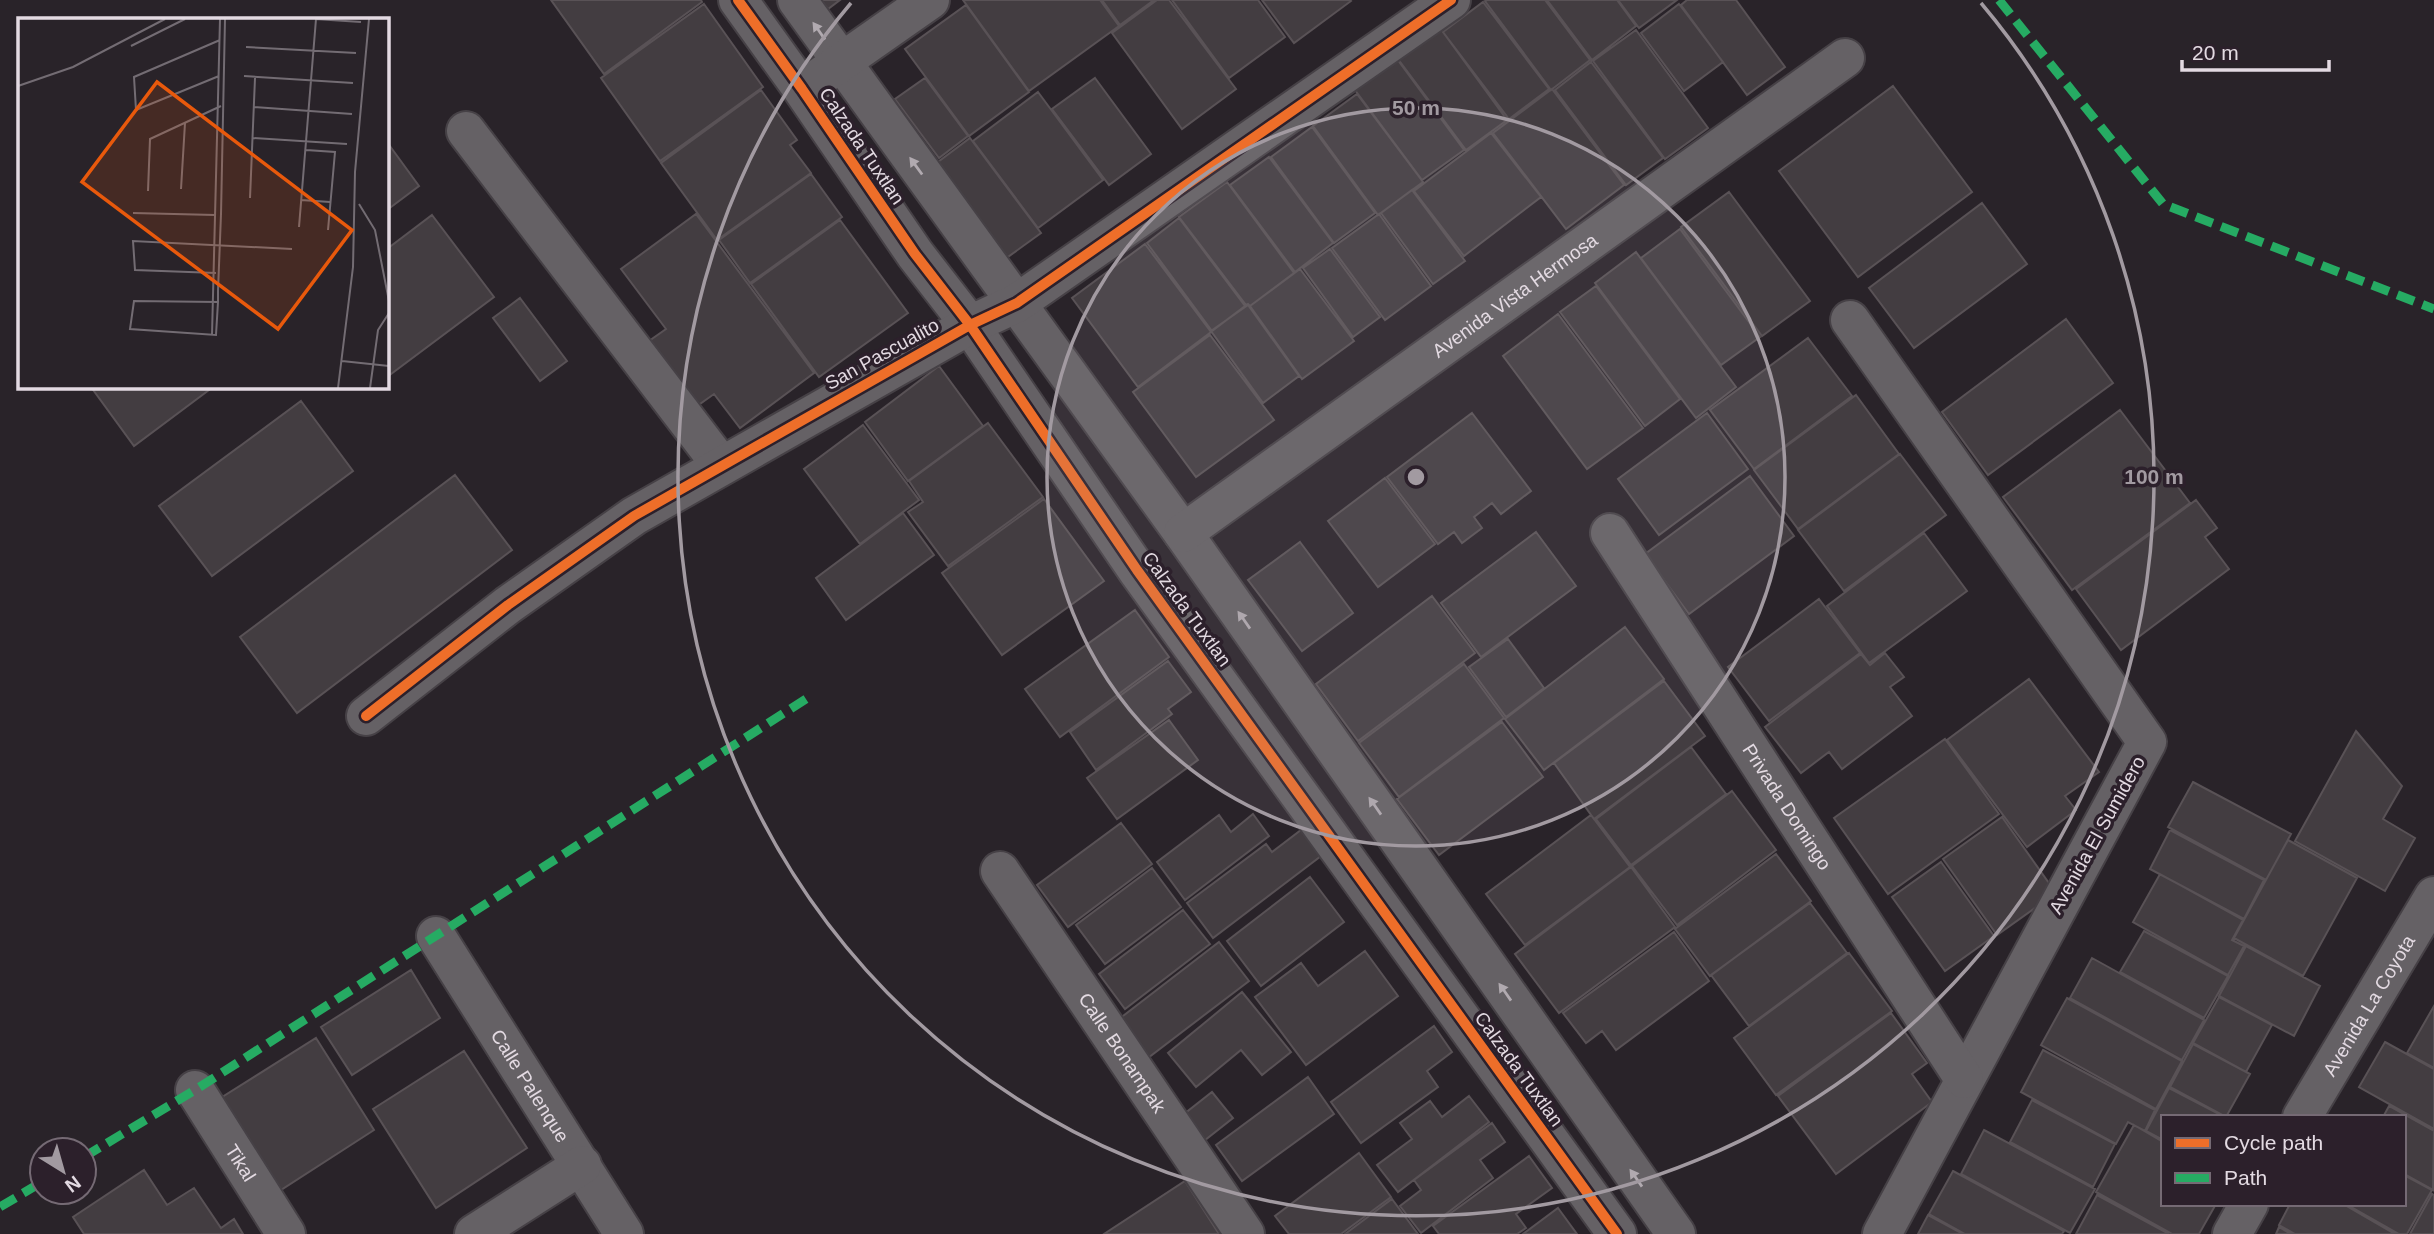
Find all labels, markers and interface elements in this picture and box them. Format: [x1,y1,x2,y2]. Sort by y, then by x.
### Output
inset map [18,18,388,388]
one-way arrow [812,22,826,40]
scale bar [2182,28,2329,72]
text: 20 m [2192,41,2239,64]
street label: Calzada Tuxtlan [815,84,909,208]
text: 50 m [1392,96,1440,119]
one-way arrow [909,157,923,175]
street label: Avenida Vista Hermosa [1428,229,1601,361]
street label: San Pascualito [821,314,943,394]
centre of rings [1404,465,1428,489]
text: 100 m [2124,465,2184,488]
street label: Calzada Tuxtlan [1138,548,1236,670]
one-way arrow [1237,611,1251,629]
street label: Privada Domingo [1739,740,1836,873]
street label: Avenida El Sumidero [2045,752,2149,918]
one-way arrow [1368,797,1382,815]
street label: Avenida La Coyota [2319,931,2419,1080]
one-way arrow [1499,983,1513,1001]
street label: Calle Bonampak [1075,989,1171,1117]
street label: Calzada Tuxtlan [1470,1008,1568,1130]
street label: Calle Palenque [487,1026,574,1146]
legend [2161,1115,2406,1206]
text: Cycle path [2224,1131,2323,1154]
north arrow [28,1136,98,1206]
street label: Tikal [222,1140,260,1185]
text: Path [2224,1166,2267,1189]
one-way arrow [1629,1169,1643,1187]
text: N [61,1172,85,1197]

